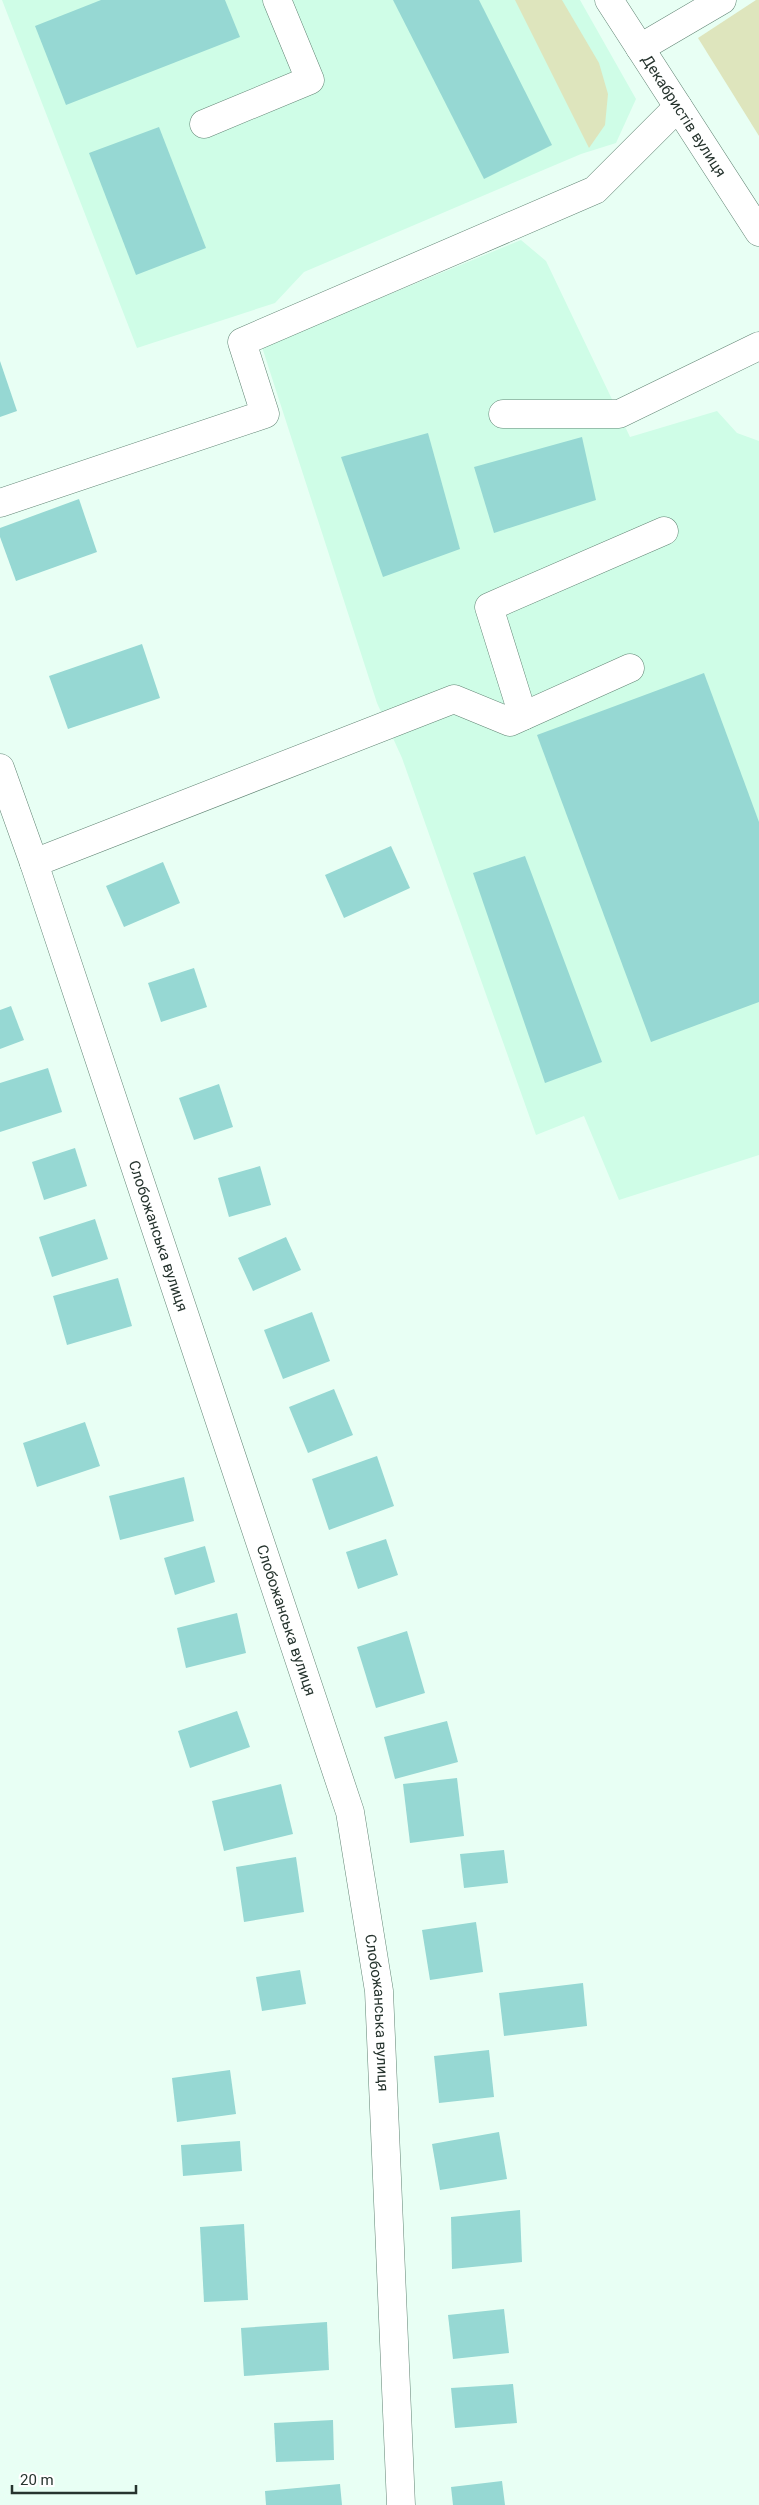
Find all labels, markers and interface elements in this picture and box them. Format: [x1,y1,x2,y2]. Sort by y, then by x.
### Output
street label: Декабристів вулиця [638,51,730,180]
street label: Слобожанська вулиця [125,1158,192,1314]
street label: Слобожанська вулиця [253,1542,320,1698]
street label: Слобожанська вулиця [361,1933,392,2092]
scale bar [12,2462,136,2494]
text: 20 m [20,2471,54,2489]

